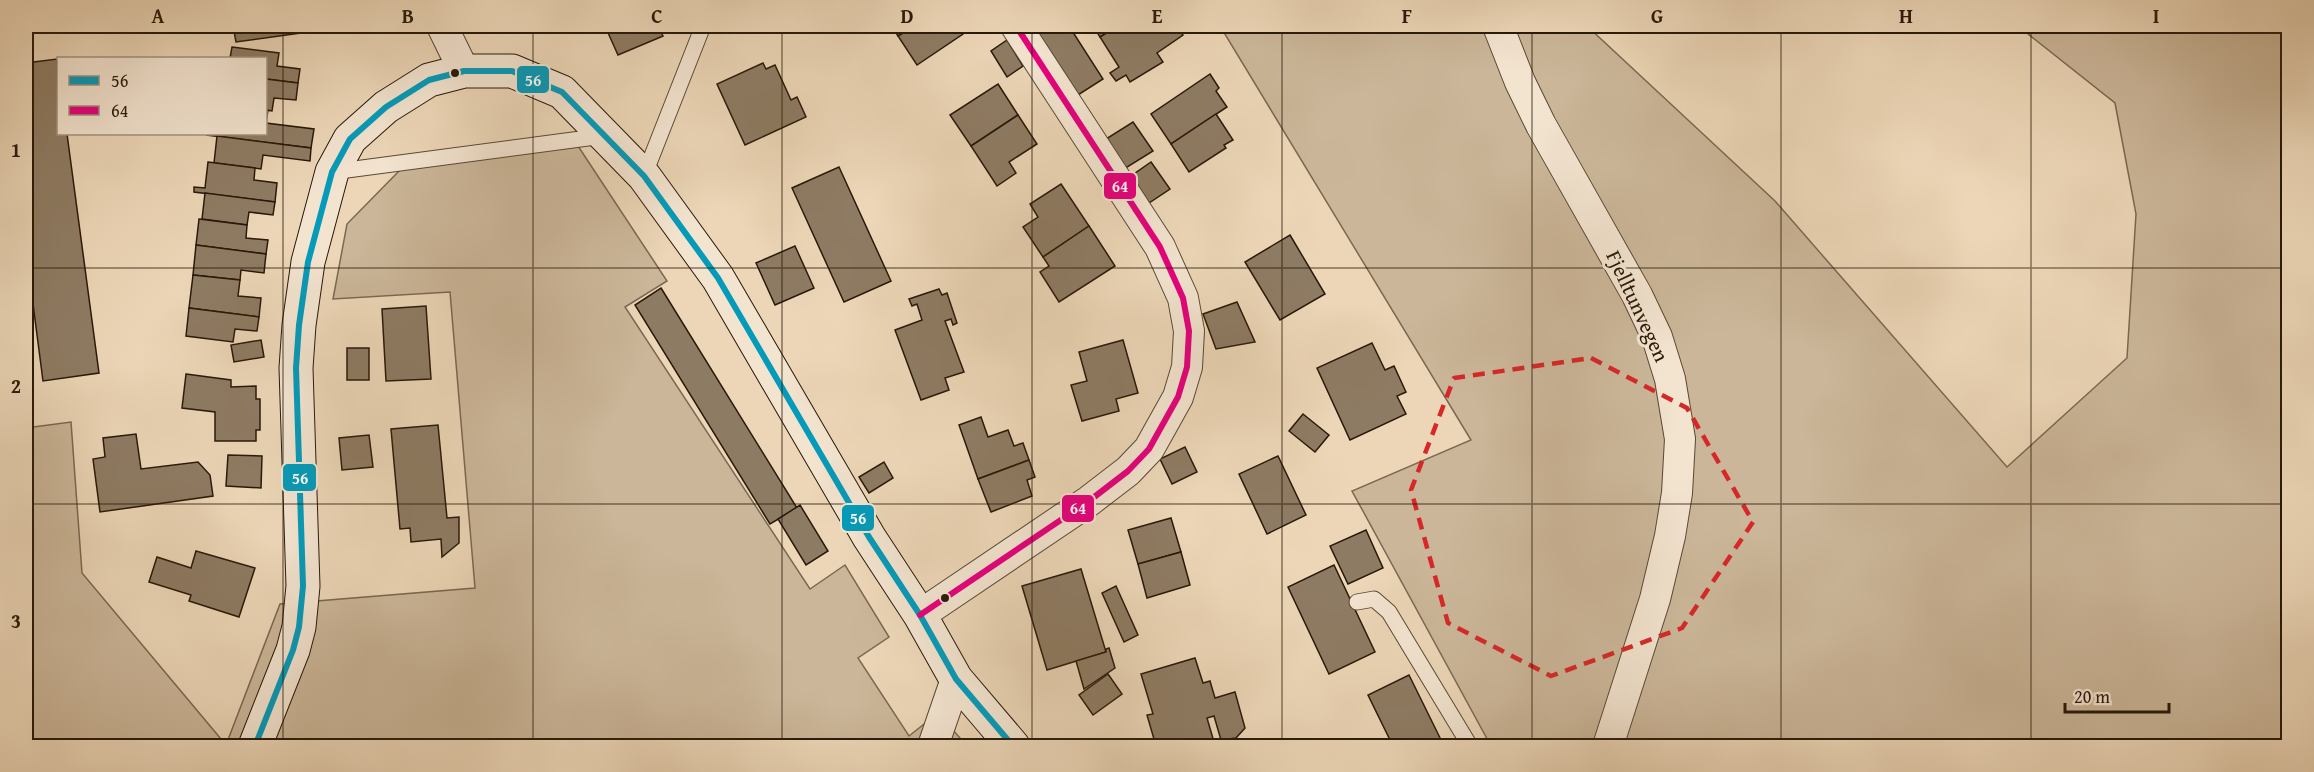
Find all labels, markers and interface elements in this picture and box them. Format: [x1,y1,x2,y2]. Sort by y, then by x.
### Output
text: A [152,1,165,30]
text: B [402,1,414,30]
text: C [651,1,663,30]
text: D [900,1,914,30]
text: E [1152,1,1163,30]
text: F [1402,1,1412,30]
text: G [1651,1,1663,30]
text: H [1899,1,1913,30]
text: I [2153,1,2159,30]
legend [57,57,267,135]
line badge: 56 [516,65,550,94]
text: 56 [111,67,128,94]
unlabelled marker [449,67,461,79]
text: 56 [525,68,541,92]
text: 64 [111,97,128,124]
text: 1 [11,135,21,164]
line badge: 64 [1103,172,1137,200]
text: 64 [1112,174,1128,198]
street label: Fjelltunvegen [1599,245,1677,367]
text: 2 [11,371,21,400]
line badge: 56 [282,463,317,492]
text: 56 [292,466,308,490]
line badge: 64 [1061,494,1095,523]
text: 64 [1070,496,1086,520]
line badge: 56 [841,504,875,532]
text: 56 [850,506,866,530]
unlabelled marker [939,592,951,604]
text: 3 [11,606,21,635]
scale bar [2065,676,2168,714]
text: 20 m [2074,683,2110,710]

